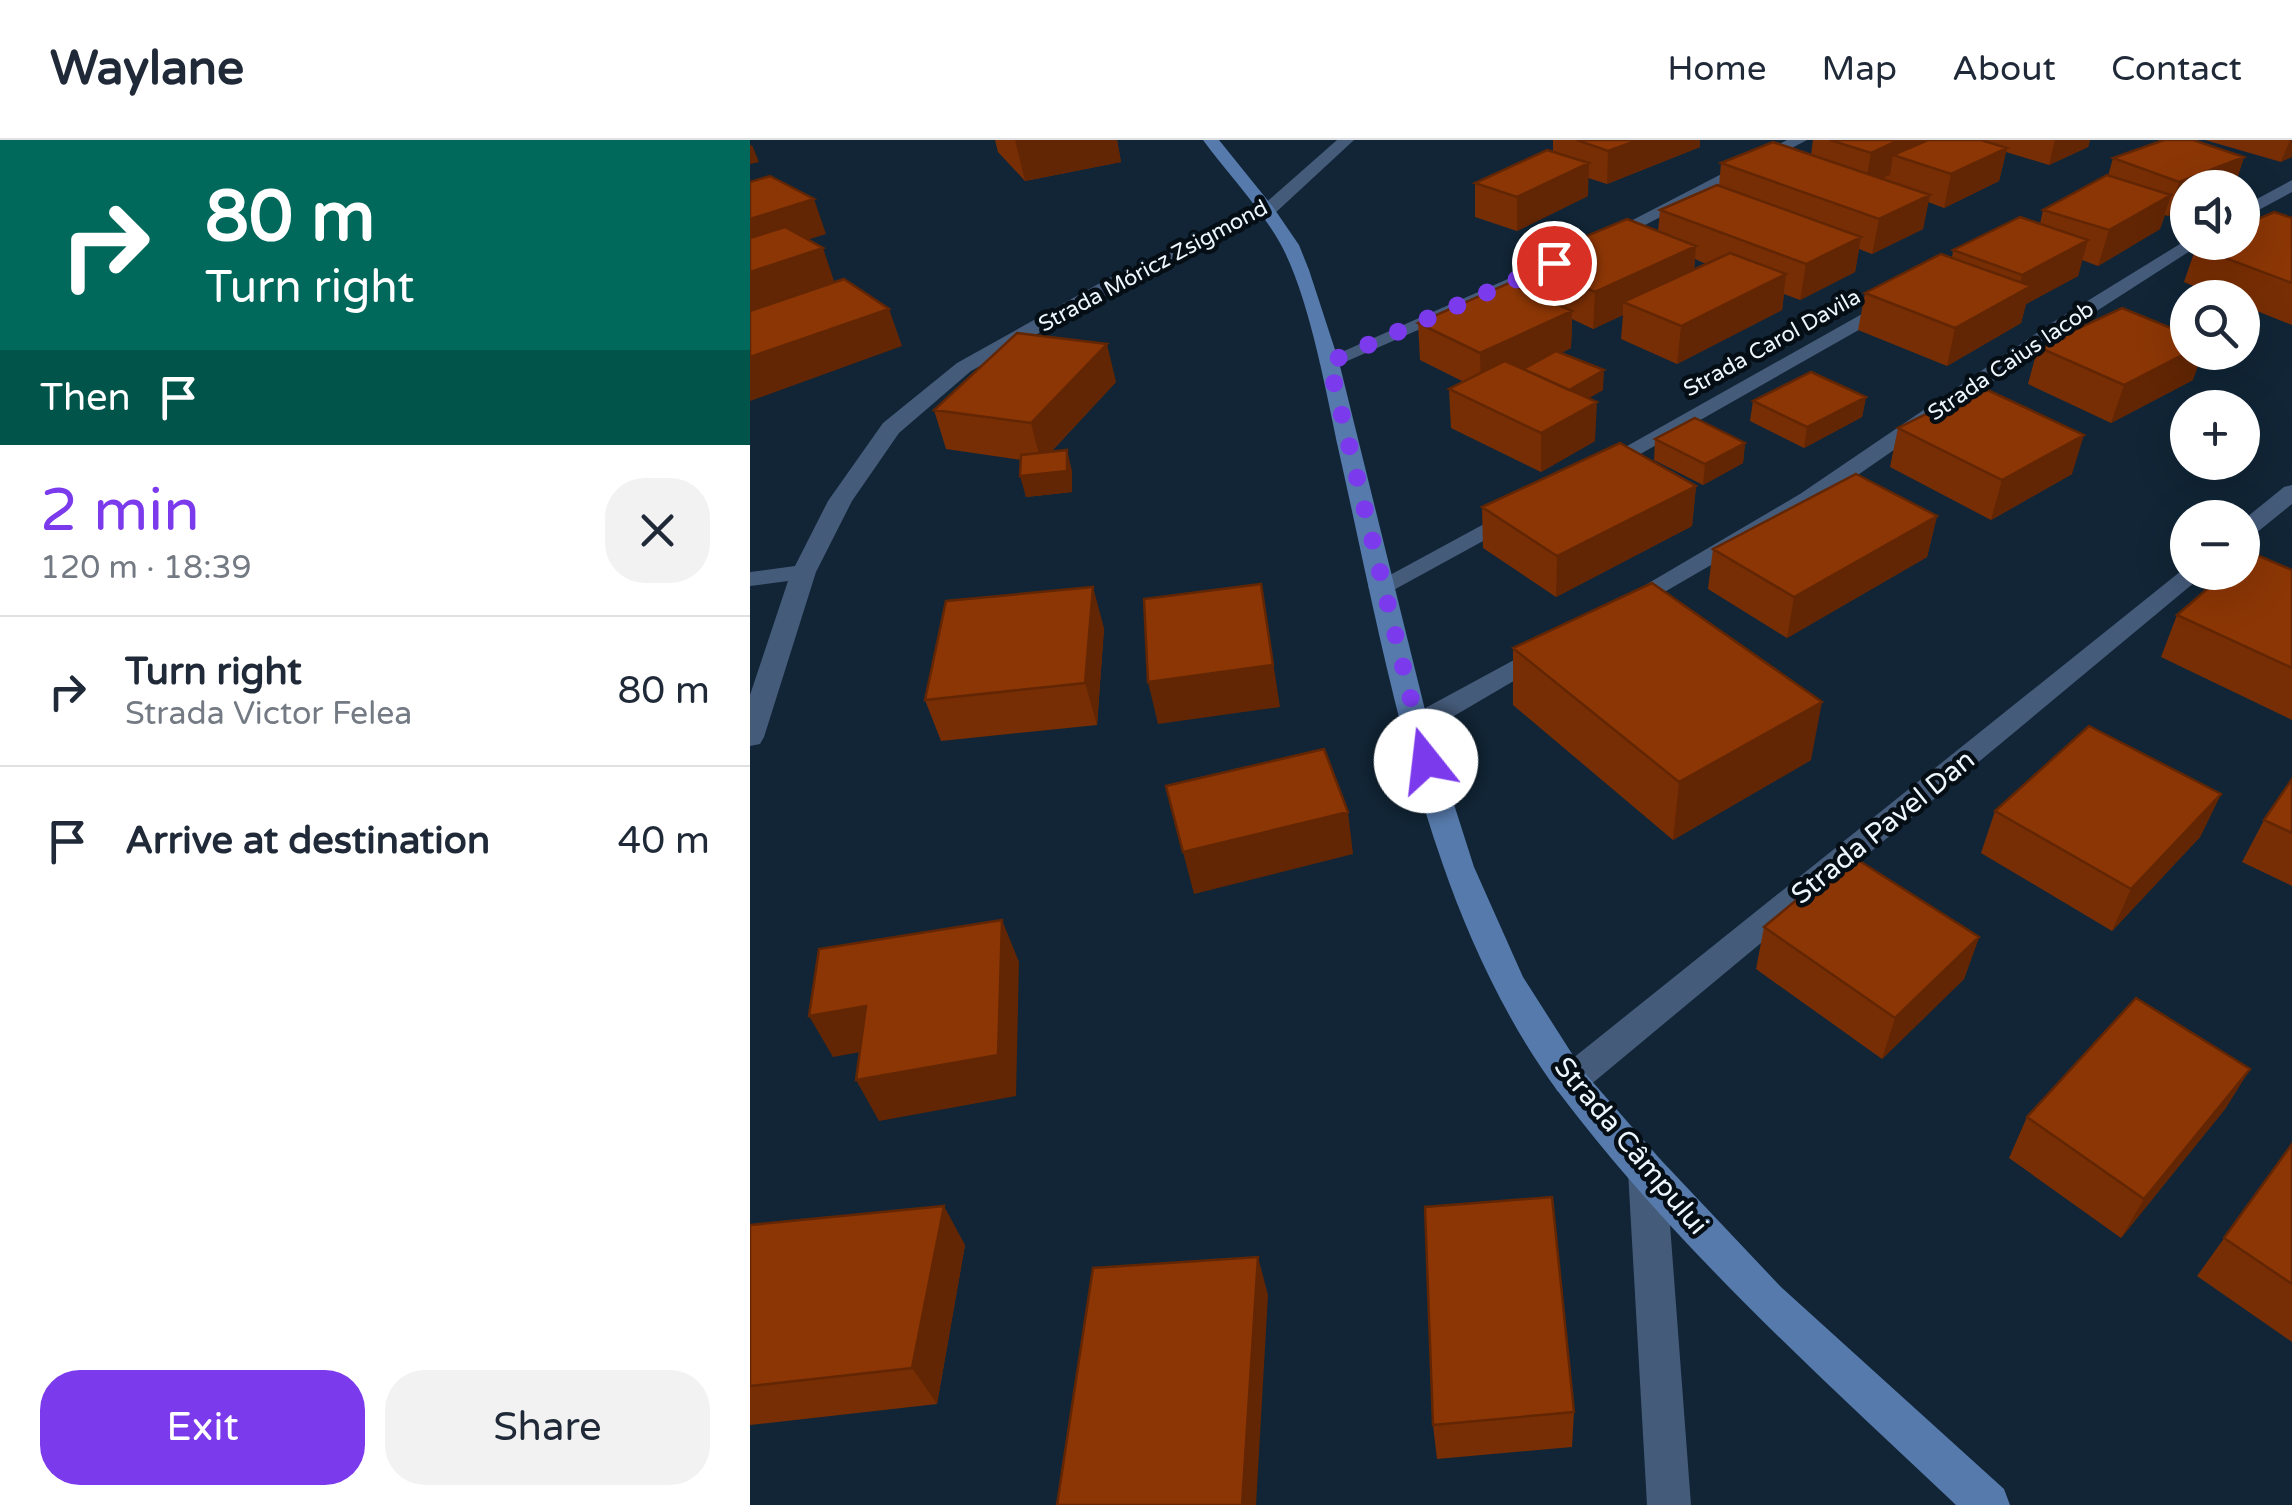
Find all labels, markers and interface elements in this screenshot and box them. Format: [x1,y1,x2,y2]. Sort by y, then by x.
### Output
text: Waylane [50,40,244,98]
text: Home [1667,48,1766,90]
text: Map [1821,48,1897,90]
text: About [1952,48,2056,90]
text: Contact [2111,48,2242,90]
map controls [2170,170,2260,590]
button: sound [2170,170,2260,260]
text: 80 m [205,176,375,260]
icon: right [40,180,170,310]
street label: Strada Móricz Zsigmond [1034,195,1272,337]
pin [1512,221,1597,306]
icon: arrive [1527,236,1582,291]
text: Turn right [205,261,414,315]
button: search [2170,280,2260,370]
street label: Strada Carol Davila [1679,284,1865,402]
street label: Strada Caius Iacob [1923,296,2099,426]
icon: arrive [151,370,206,425]
text: Then [40,375,131,421]
button: + [2170,390,2260,480]
text: 2 min [40,475,200,547]
button: close [605,478,710,583]
button: − [2170,500,2260,590]
text: 120 m · 18:39 [40,549,252,587]
text: Turn right [125,649,302,695]
icon: right [40,664,95,719]
text: 80 m [618,668,710,714]
text: Strada Victor Felea [125,695,412,733]
position arrow [1374,709,1478,813]
street label: Strada Pavel Dan [1784,743,1982,911]
icon: arrive [40,814,95,869]
text: Arrive at destination [125,818,490,864]
text: 40 m [618,818,710,864]
street label: Strada Câmpului [1547,1050,1715,1242]
button: Exit [40,1370,365,1485]
button: Share [385,1370,710,1485]

